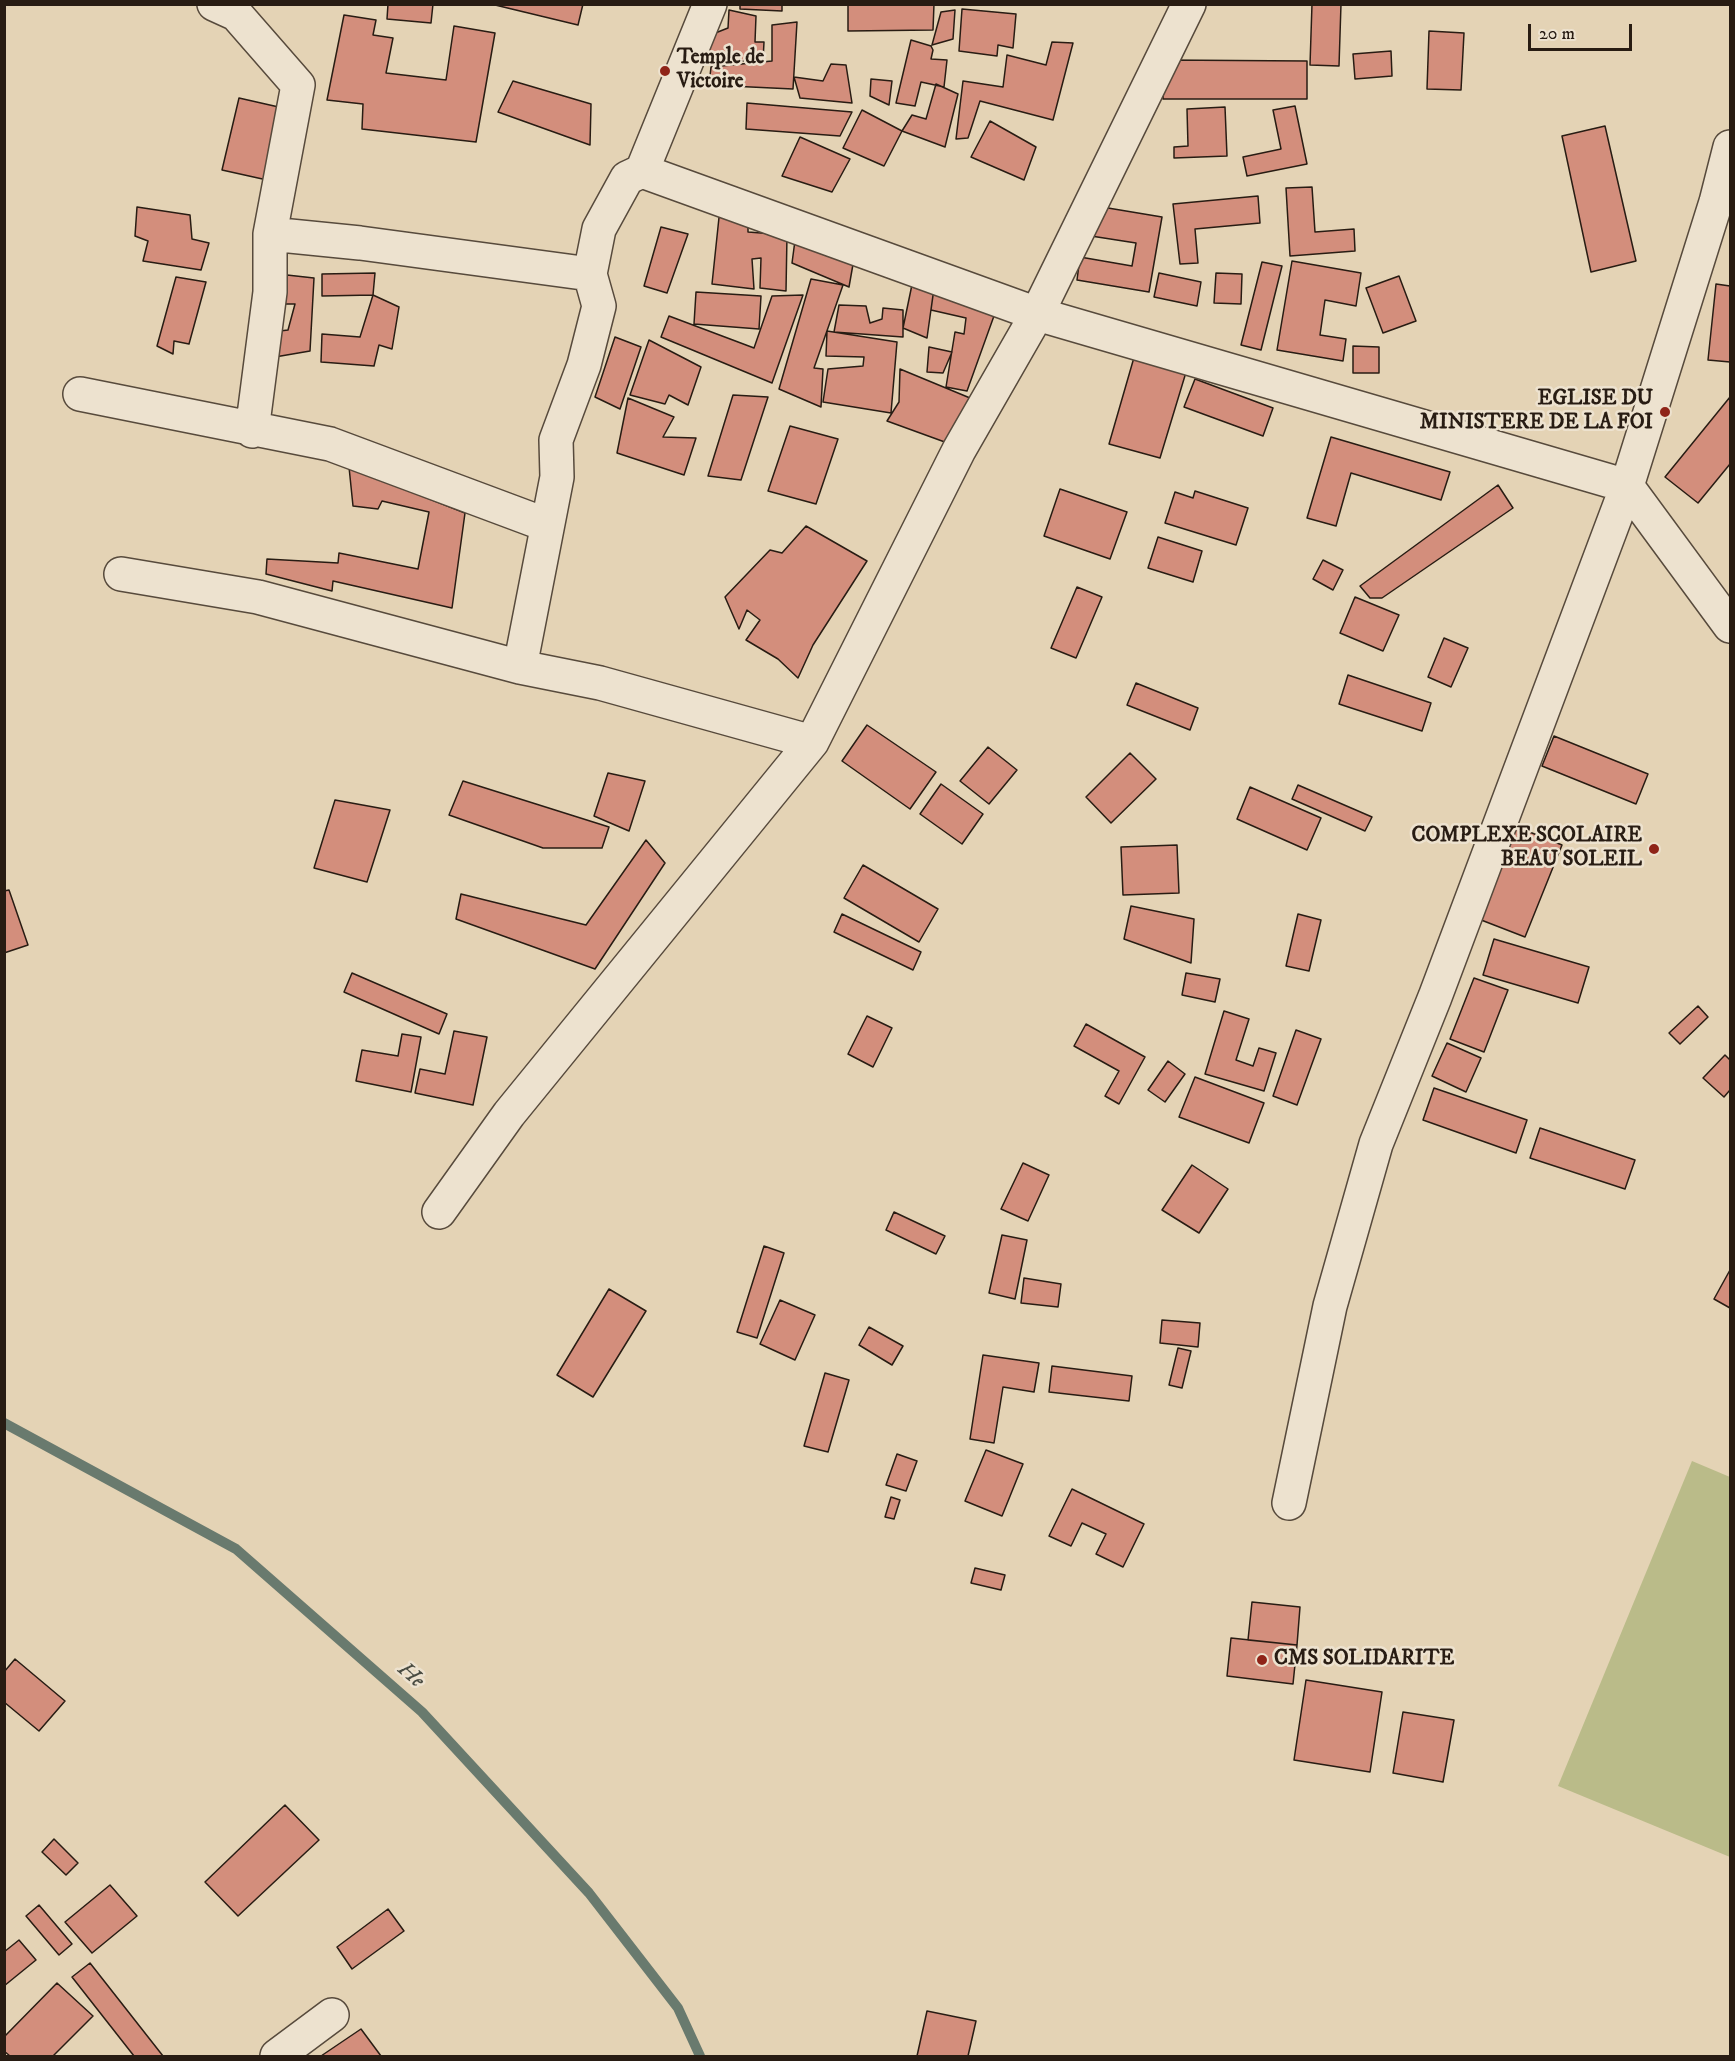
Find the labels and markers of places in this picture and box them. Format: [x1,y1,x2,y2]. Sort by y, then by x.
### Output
place label: Temple de Victoire [677,46,764,96]
marker: Temple de Victoire [658,64,672,78]
place label: EGLISE DU MINISTERE DE LA FOI [1420,387,1653,437]
marker: EGLISE DU MINISTERE DE LA FOI [1658,405,1672,419]
place label: COMPLEXE SCOLAIRE BEAU SOLEIL [1411,824,1642,874]
marker: COMPLEXE SCOLAIRE BEAU SOLEIL [1647,842,1661,856]
place label: CMS SOLIDARITE [1274,1647,1454,1673]
marker: CMS SOLIDARITE [1255,1653,1269,1667]

